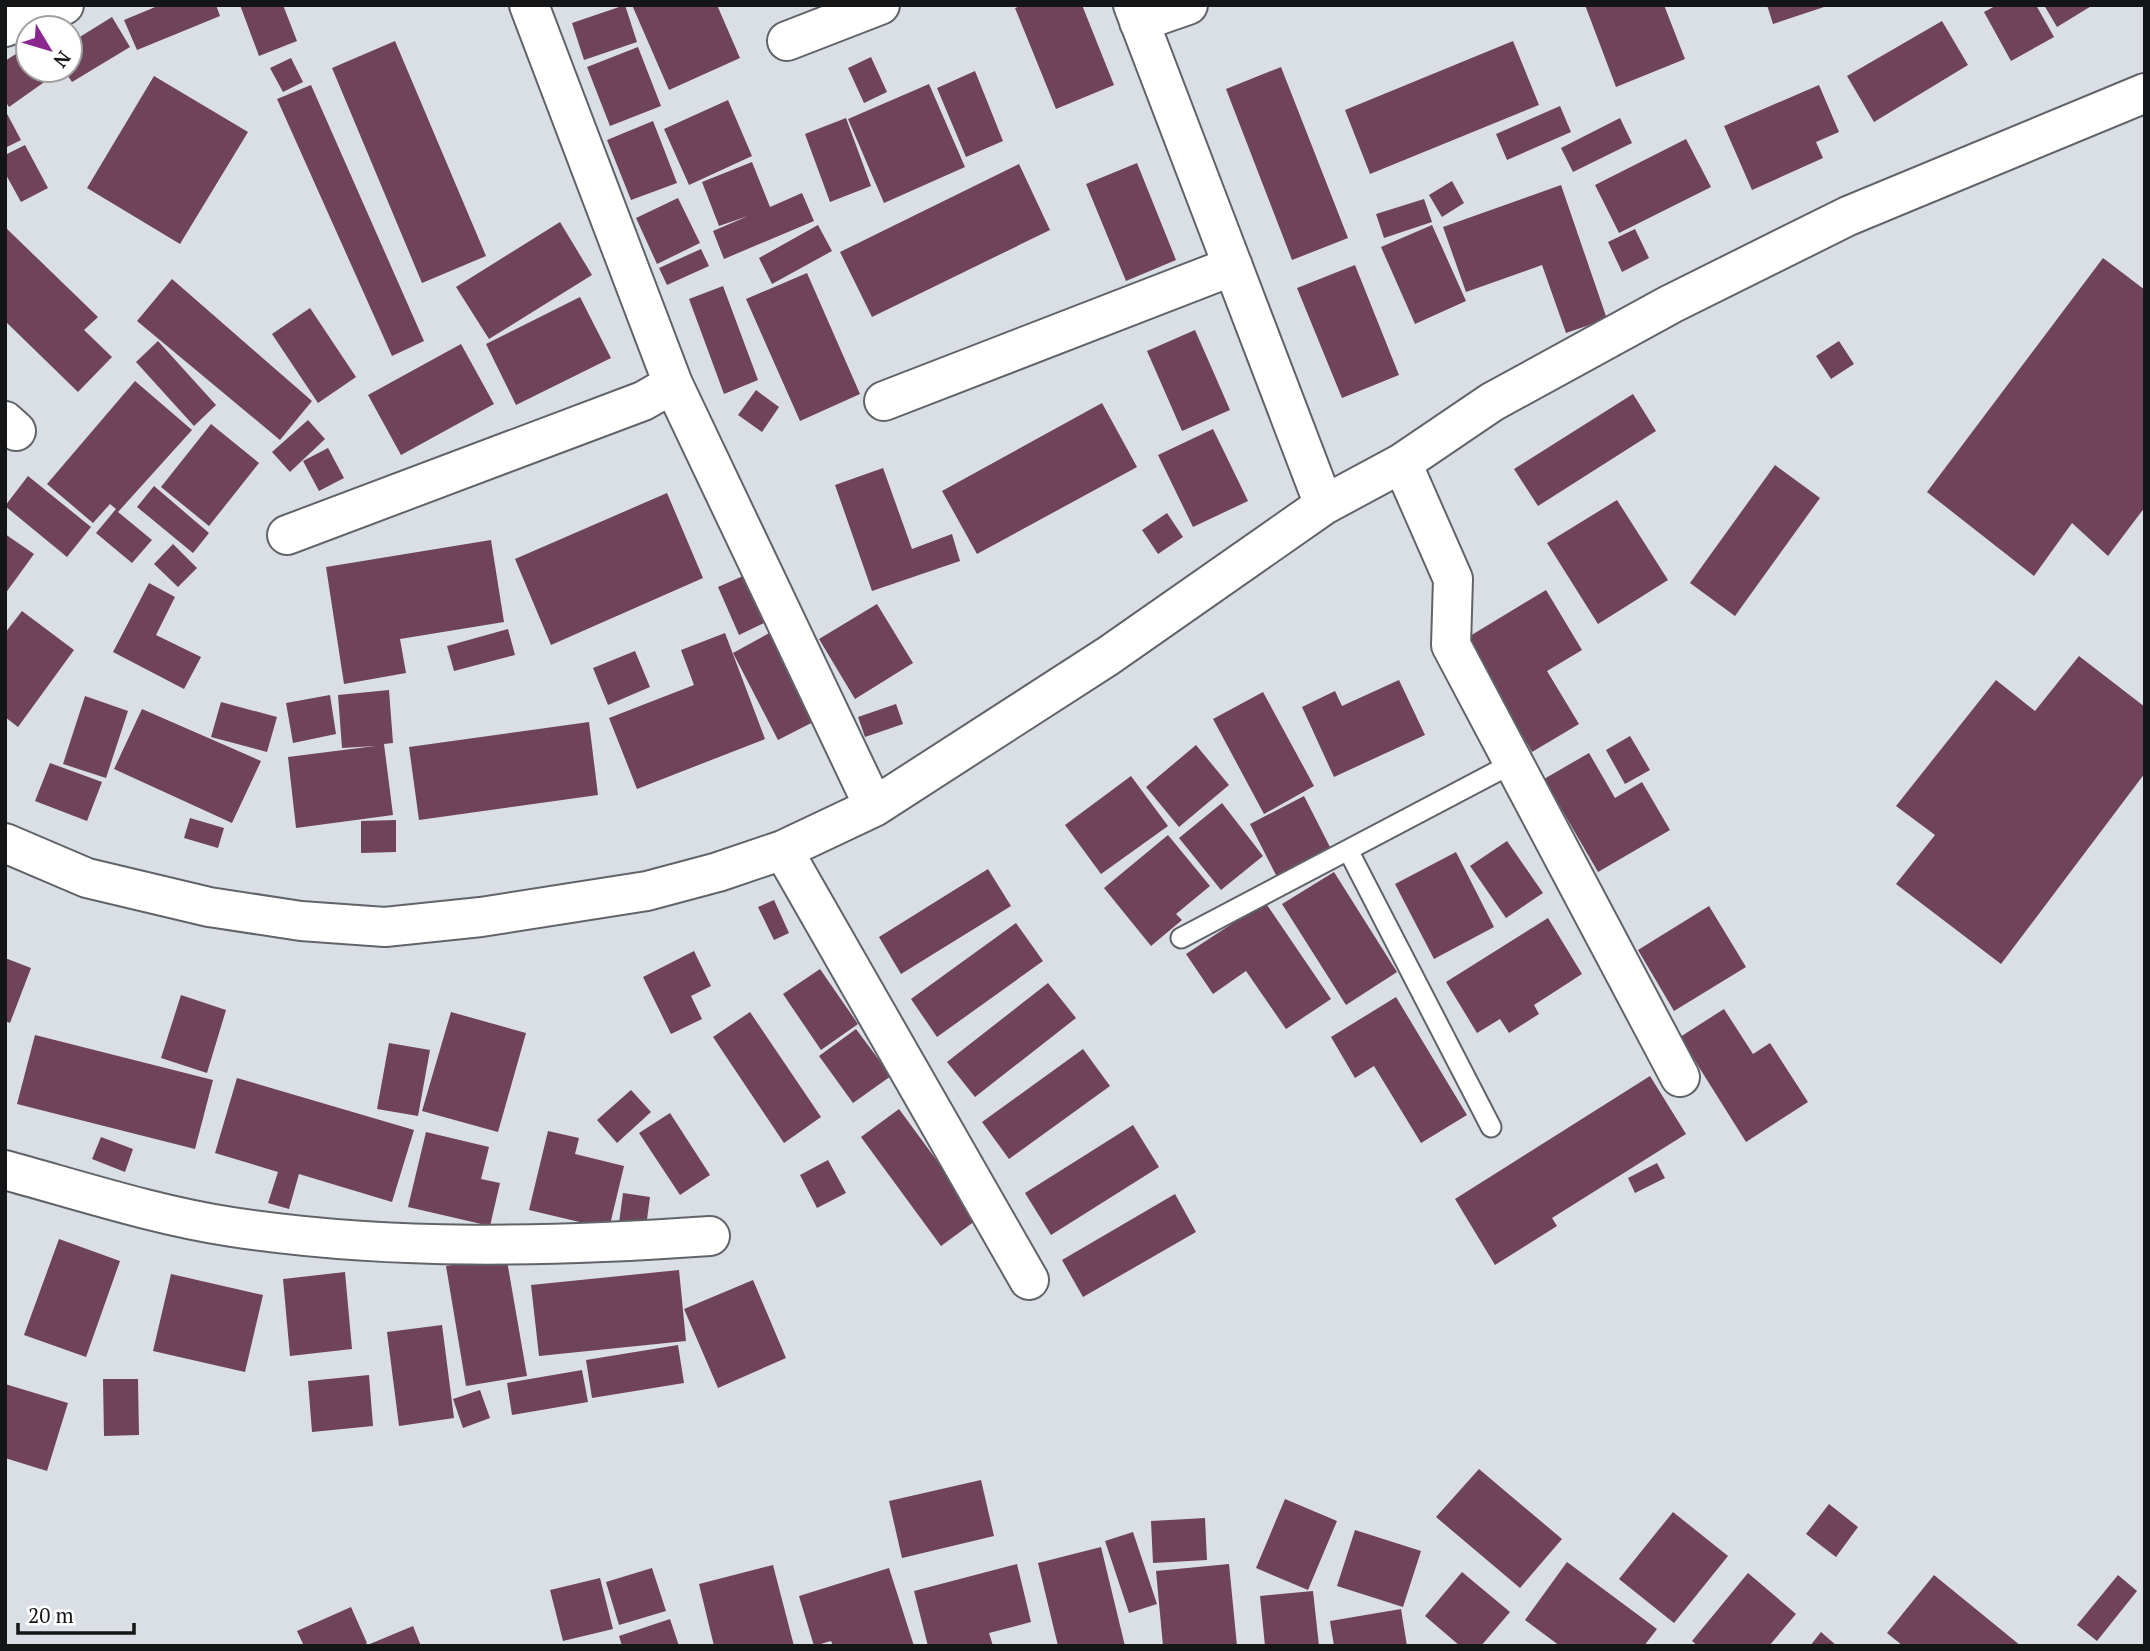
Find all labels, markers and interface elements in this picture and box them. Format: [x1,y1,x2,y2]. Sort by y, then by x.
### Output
north arrow [14,14,84,84]
text: N [48,46,77,74]
scale bar [18,1592,133,1636]
text: 20 m [28,1601,74,1629]

